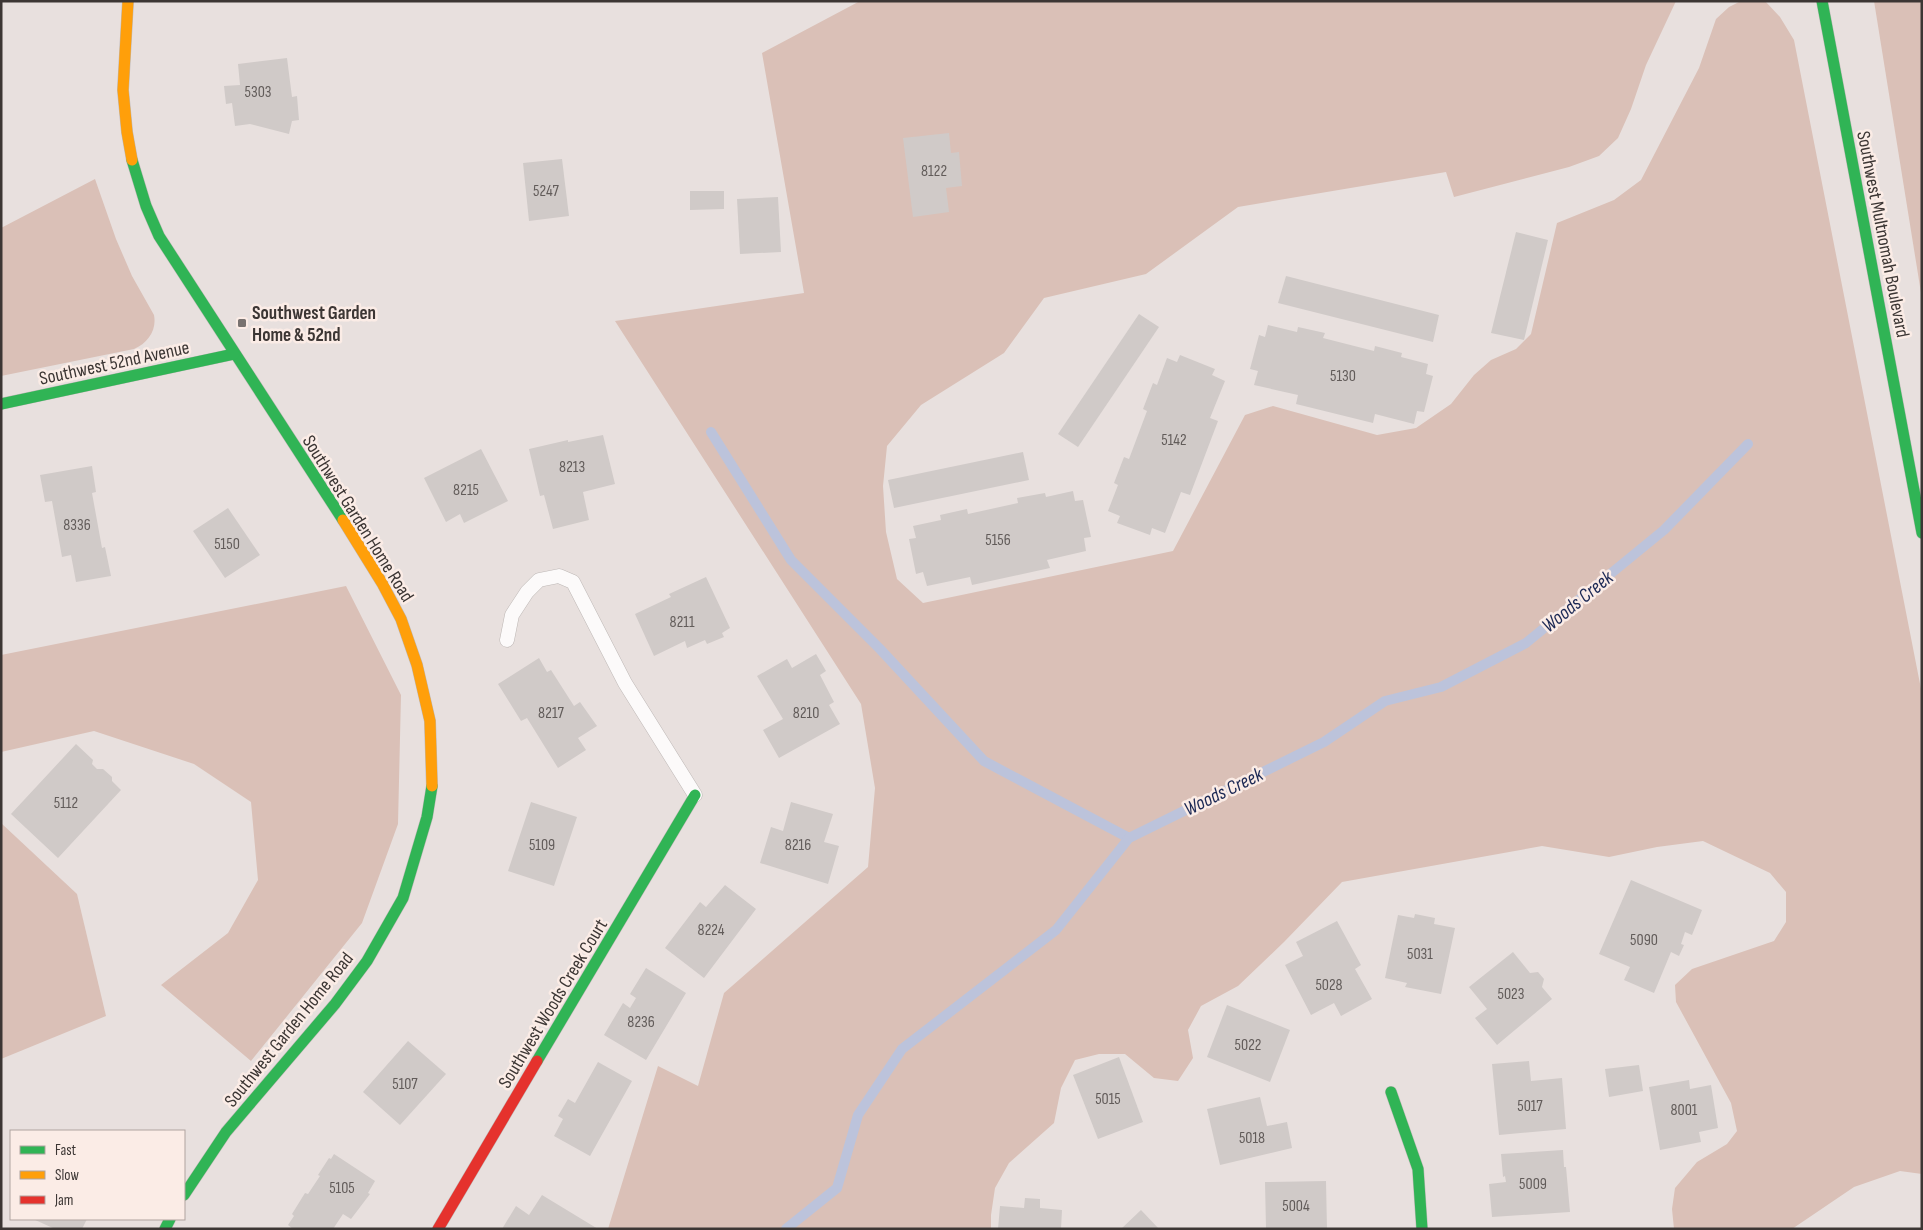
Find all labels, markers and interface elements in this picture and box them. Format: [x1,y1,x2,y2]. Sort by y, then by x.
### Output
house number: 5303 [245,83,271,102]
street label: Southwest Multnomah Boulevard [1851,129,1914,339]
house number: 8122 [921,162,947,181]
house number: 5247 [533,182,560,201]
place label: Southwest Garden Home & 52nd [252,302,376,347]
marker: Southwest Garden Home & 52nd [236,317,248,329]
street label: Southwest 52nd Avenue [37,336,191,391]
house number: 5130 [1330,367,1356,386]
street label: Southwest Garden Home Road [297,431,418,606]
house number: 5142 [1161,431,1187,450]
house number: 8213 [559,458,585,477]
house number: 8215 [453,481,479,500]
house number: 8336 [63,516,91,535]
house number: 5156 [985,531,1011,550]
house number: 5150 [214,535,240,554]
water label: Woods Creek [1537,565,1619,638]
house number: 8211 [669,613,695,632]
house number: 8217 [538,704,565,723]
house number: 8210 [793,704,819,723]
water label: Woods Creek [1180,762,1267,821]
house number: 5112 [54,794,78,813]
house number: 5109 [529,836,555,855]
house number: 8216 [785,836,811,855]
street label: Southwest Woods Creek Court [494,915,613,1093]
house number: 8224 [697,921,725,940]
house number: 5090 [1630,931,1658,950]
house number: 5031 [1407,945,1433,964]
street label: Southwest Garden Home Road [220,948,359,1112]
house number: 5028 [1315,976,1343,995]
house number: 5023 [1498,985,1524,1004]
house number: 8236 [627,1013,655,1032]
house number: 5022 [1235,1036,1261,1055]
house number: 5107 [392,1075,418,1094]
house number: 5015 [1095,1090,1121,1109]
house number: 5017 [1517,1097,1543,1116]
house number: 8001 [1671,1101,1698,1120]
house number: 5018 [1239,1129,1265,1148]
legend [10,1130,185,1220]
text: Fast [55,1141,77,1160]
text: Slow [55,1166,79,1185]
house number: 5009 [1519,1175,1547,1194]
house number: 5105 [329,1179,355,1198]
text: Jam [54,1191,73,1210]
house number: 5004 [1282,1197,1310,1216]

